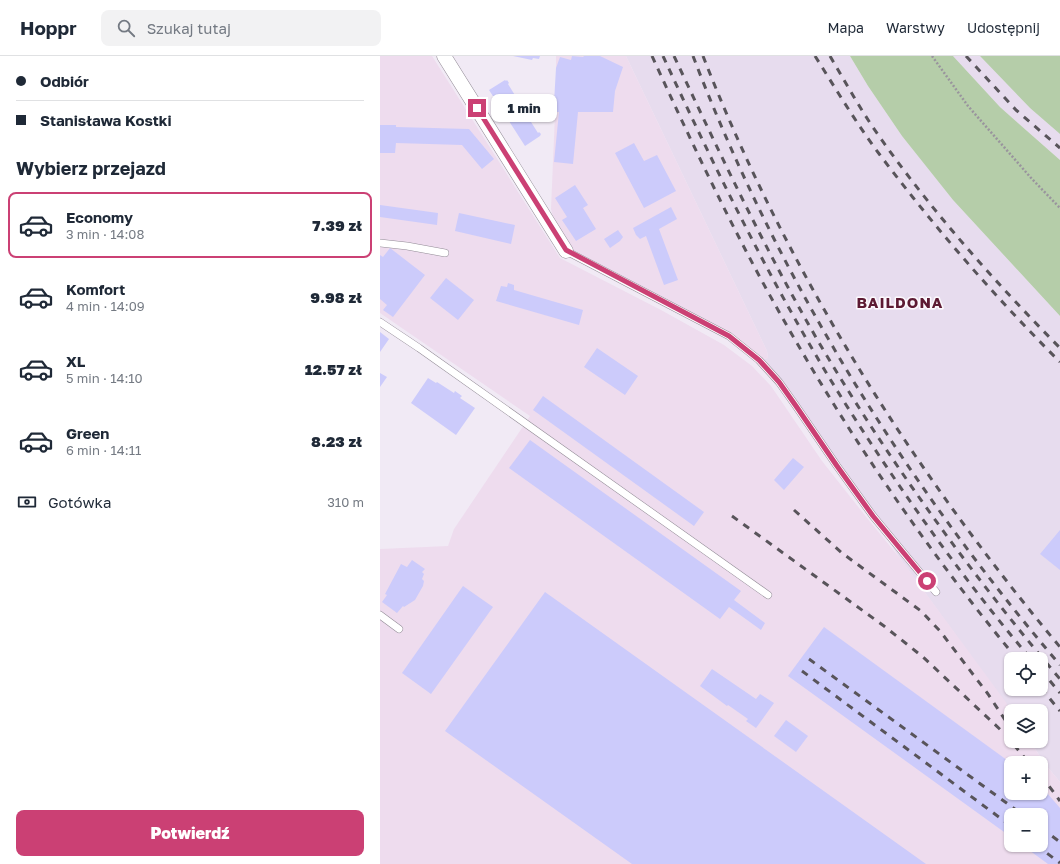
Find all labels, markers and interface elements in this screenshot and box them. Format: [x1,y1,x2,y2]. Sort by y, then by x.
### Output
search box [101,10,381,46]
text: Hoppr [20,16,77,39]
icon: search [115,17,137,39]
text: Szukaj tutaj [147,19,231,37]
text: Mapa [828,19,864,36]
text: Warstwy [886,19,945,36]
text: Udostępnij [967,19,1040,36]
text: Odbiór [40,72,89,90]
callout: 1 min [491,94,557,122]
route end [468,99,486,117]
text: 1 min [507,100,541,116]
text: Stanisława Kostki [40,111,172,129]
text: Wybierz przejazd [16,157,166,179]
icon: car [18,207,54,243]
text: Economy [66,208,133,226]
text: 7.39 zł [312,216,362,234]
text: 3 min · 14:08 [66,226,144,242]
icon: car [18,279,54,315]
text: Komfort [66,280,125,298]
text: 9.98 zł [310,288,362,306]
district label: BAILDONA [857,293,943,311]
text: 4 min · 14:09 [66,298,145,314]
icon: car [18,351,54,387]
text: XL [66,352,85,370]
text: 12.57 zł [305,360,362,378]
text: 5 min · 14:10 [66,370,143,386]
icon: car [18,423,54,459]
text: Green [66,424,109,442]
text: 8.23 zł [311,432,362,450]
text: 6 min · 14:11 [66,442,141,458]
icon: cash [16,491,38,513]
text: Gotówka [48,493,111,511]
text: 310 m [327,494,364,510]
route start [918,572,936,590]
map controls [1004,652,1048,852]
button: locate [1004,652,1048,696]
button: layers [1004,704,1048,748]
button: + [1004,756,1048,800]
button: − [1004,808,1048,852]
button: Potwierdź [16,810,364,856]

